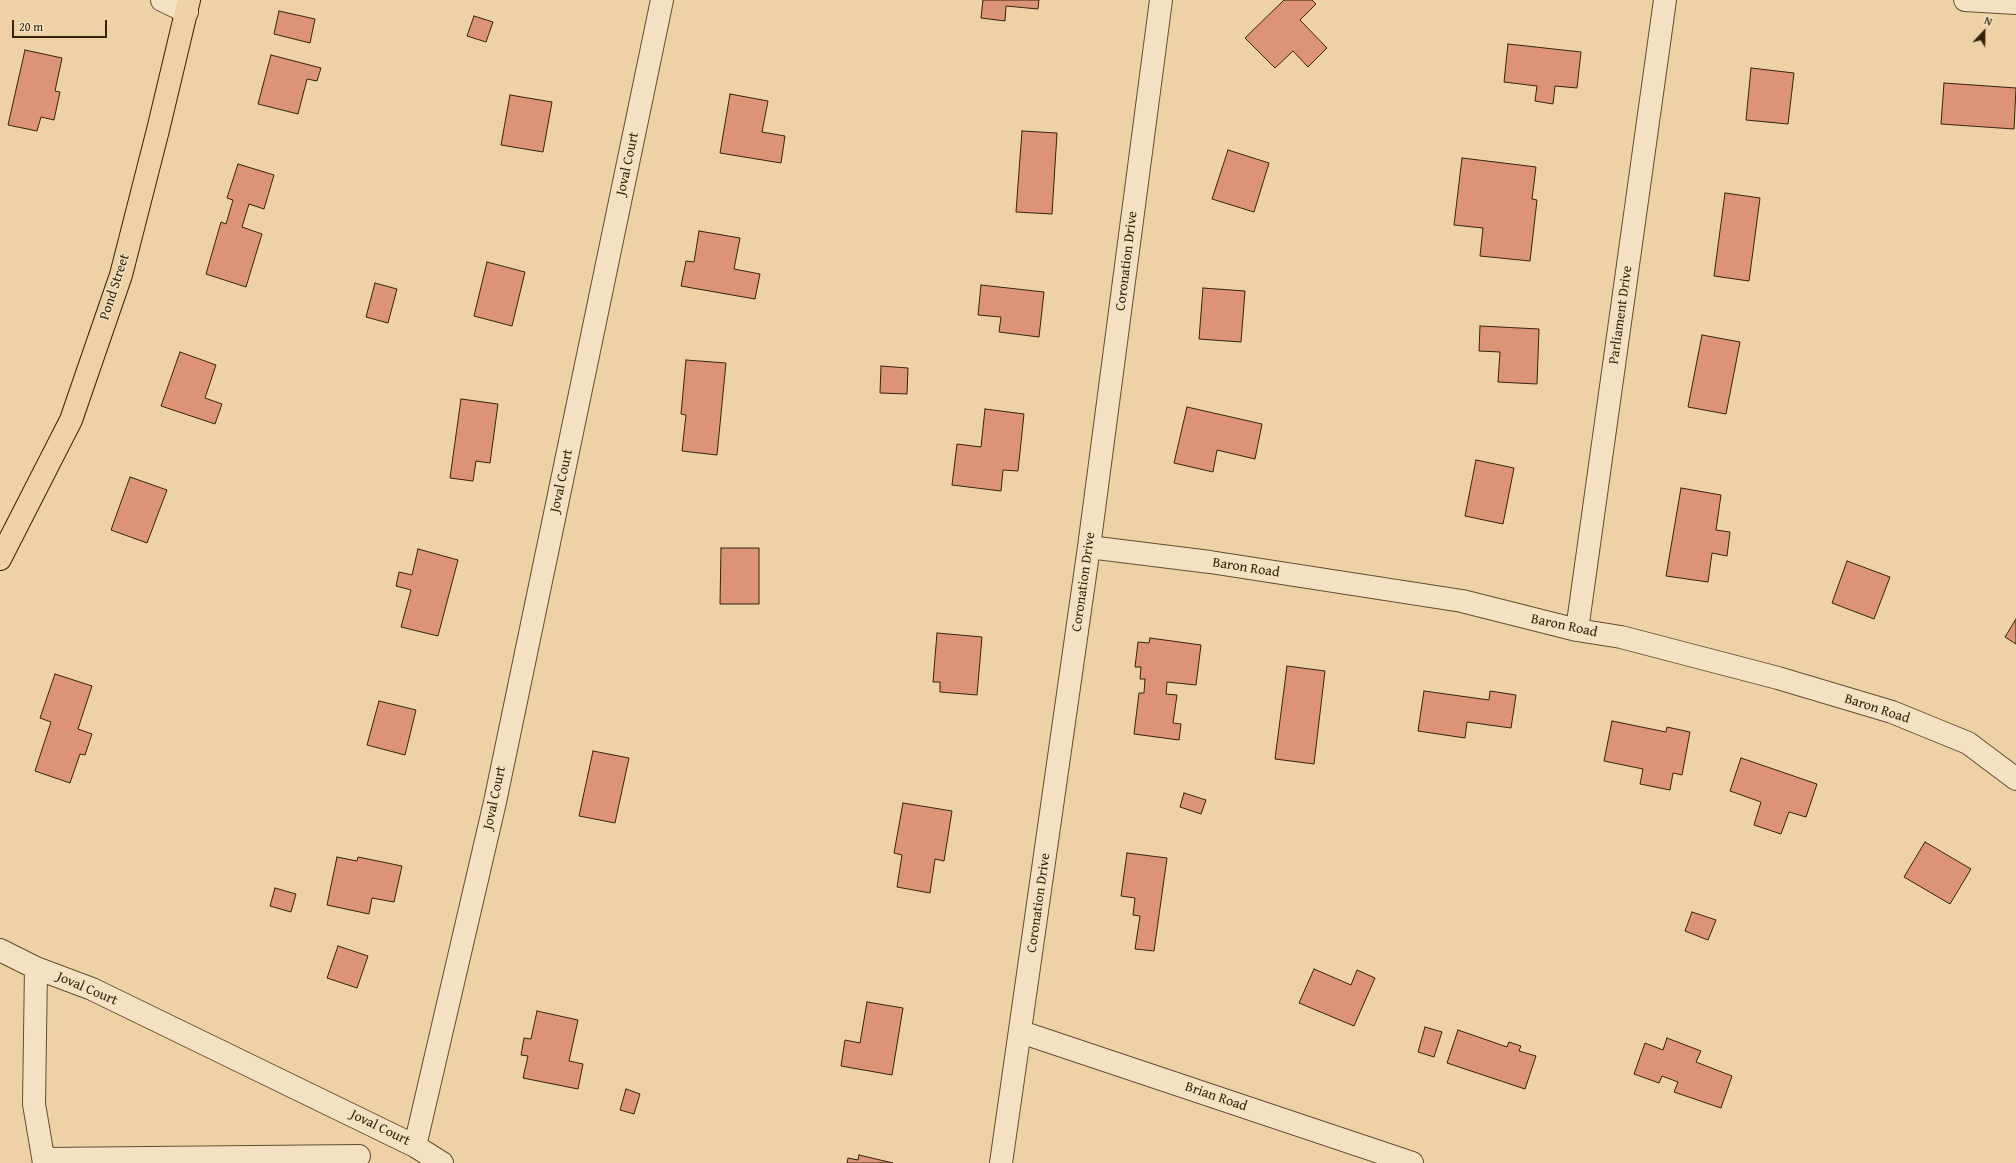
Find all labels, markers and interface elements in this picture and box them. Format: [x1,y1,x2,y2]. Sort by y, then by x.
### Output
scale bar [14,12,109,38]
north arrow [1964,12,2004,52]
text: N [1982,12,1995,30]
text: 20 m [19,18,43,35]
street label: Joval Court [613,131,643,197]
street label: Coronation Drive [1113,210,1141,312]
street label: Pond Street [96,252,134,322]
street label: Parliament Drive [1606,264,1636,366]
street label: Joval Court [547,448,577,514]
street label: Coronation Drive [1069,531,1099,633]
street label: Baron Road [1211,554,1281,582]
street label: Baron Road [1529,611,1599,641]
street label: Baron Road [1842,691,1912,727]
street label: Joval Court [480,765,510,831]
street label: Coronation Drive [1024,852,1054,954]
street label: Joval Court [54,969,120,1009]
street label: Brian Road [1183,1079,1249,1115]
street label: Joval Court [347,1106,413,1150]

